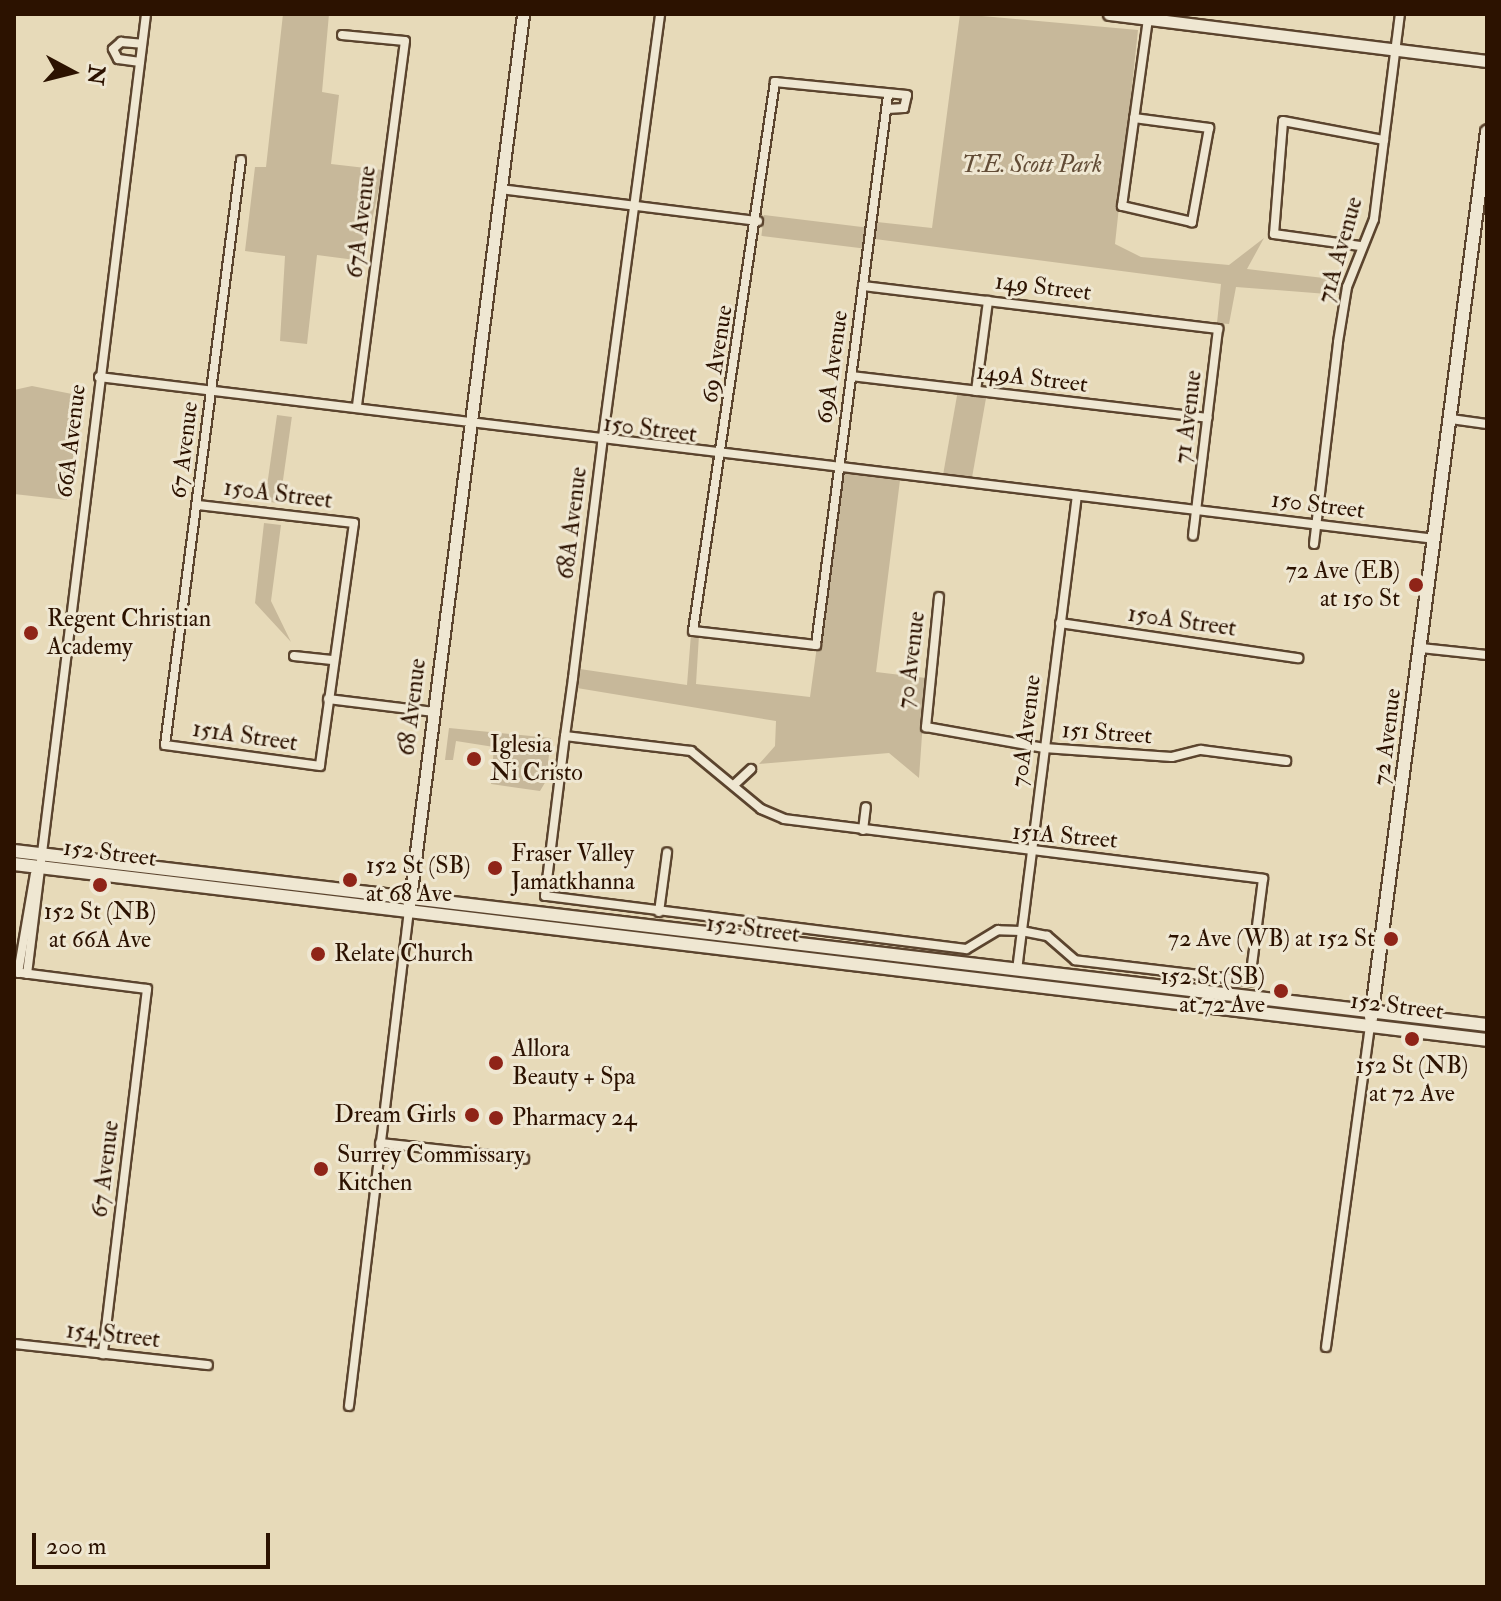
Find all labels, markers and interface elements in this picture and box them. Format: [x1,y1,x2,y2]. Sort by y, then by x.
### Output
north arrow [32,32,112,112]
text: N [81,63,111,86]
park label: T.E. Scott Park [962,151,1102,179]
street label: 67A Avenue [340,164,382,280]
street label: 71A Avenue [1311,193,1369,307]
street label: 149 Street [993,267,1093,307]
street label: 69 Avenue [695,303,739,405]
street label: 69A Avenue [810,308,854,426]
street label: 149A Street [975,357,1089,399]
street label: 71 Avenue [1168,369,1208,465]
street label: 66A Avenue [50,383,92,499]
street label: 67 Avenue [164,400,204,500]
street label: 150 Street [602,409,698,449]
street label: 68A Avenue [551,465,593,581]
street label: 150A Street [222,473,334,515]
street label: 150 Street [1270,485,1366,525]
place label: 72 Ave (EB) at 150 St [1286,557,1400,613]
marker: 72 Ave (EB) at 150 St [1407,576,1425,594]
street label: 150A Street [1126,599,1238,643]
place label: Regent Christian Academy [47,605,211,661]
street label: 70 Avenue [891,610,931,710]
marker: Regent Christian Academy [22,624,40,642]
street label: 68 Avenue [392,657,432,757]
street label: 70A Avenue [1005,673,1047,789]
street label: 72 Avenue [1367,687,1407,787]
street label: 151A Street [191,714,299,758]
street label: 151 Street [1061,715,1153,751]
place label: Iglesia Ni Cristo [490,731,583,787]
marker: Iglesia Ni Cristo [465,750,483,768]
street label: 151A Street [1011,817,1119,855]
street label: 152 Street [62,833,158,873]
place label: Fraser Valley Jamatkhanna [511,840,635,896]
place label: 152 St (SB) at 68 Ave [366,852,470,908]
marker: Fraser Valley Jamatkhanna [486,859,504,877]
marker: 152 St (SB) at 68 Ave [341,871,359,889]
marker: 152 St (NB) at 66A Ave [91,876,109,894]
place label: 152 St (NB) at 66A Ave [44,898,156,954]
street label: 152 Street [705,909,801,949]
place label: 72 Ave (WB) at 152 St [1168,925,1375,953]
marker: 72 Ave (WB) at 152 St [1382,930,1400,948]
place label: Relate Church [334,940,473,968]
marker: Relate Church [309,945,327,963]
place label: 152 St (SB) at 72 Ave [1161,963,1265,1019]
marker: 152 St (SB) at 72 Ave [1272,982,1290,1000]
street label: 152 Street [1349,986,1445,1026]
marker: 152 St (NB) at 72 Ave [1403,1030,1421,1048]
place label: Allora Beauty + Spa [512,1035,635,1091]
place label: 152 St (NB) at 72 Ave [1356,1052,1468,1108]
marker: Allora Beauty + Spa [487,1054,505,1072]
place label: Dream Girls [334,1101,456,1129]
place label: Pharmacy 24 [512,1104,636,1132]
marker: Dream Girls [463,1106,481,1124]
marker: Pharmacy 24 [487,1109,505,1127]
street label: 67 Avenue [85,1119,125,1219]
place label: Surrey Commissary Kitchen [337,1141,525,1197]
marker: Surrey Commissary Kitchen [312,1160,330,1178]
street label: 154 Street [65,1316,161,1354]
scale bar [36,1517,274,1567]
text: 200 m [46,1531,106,1562]

